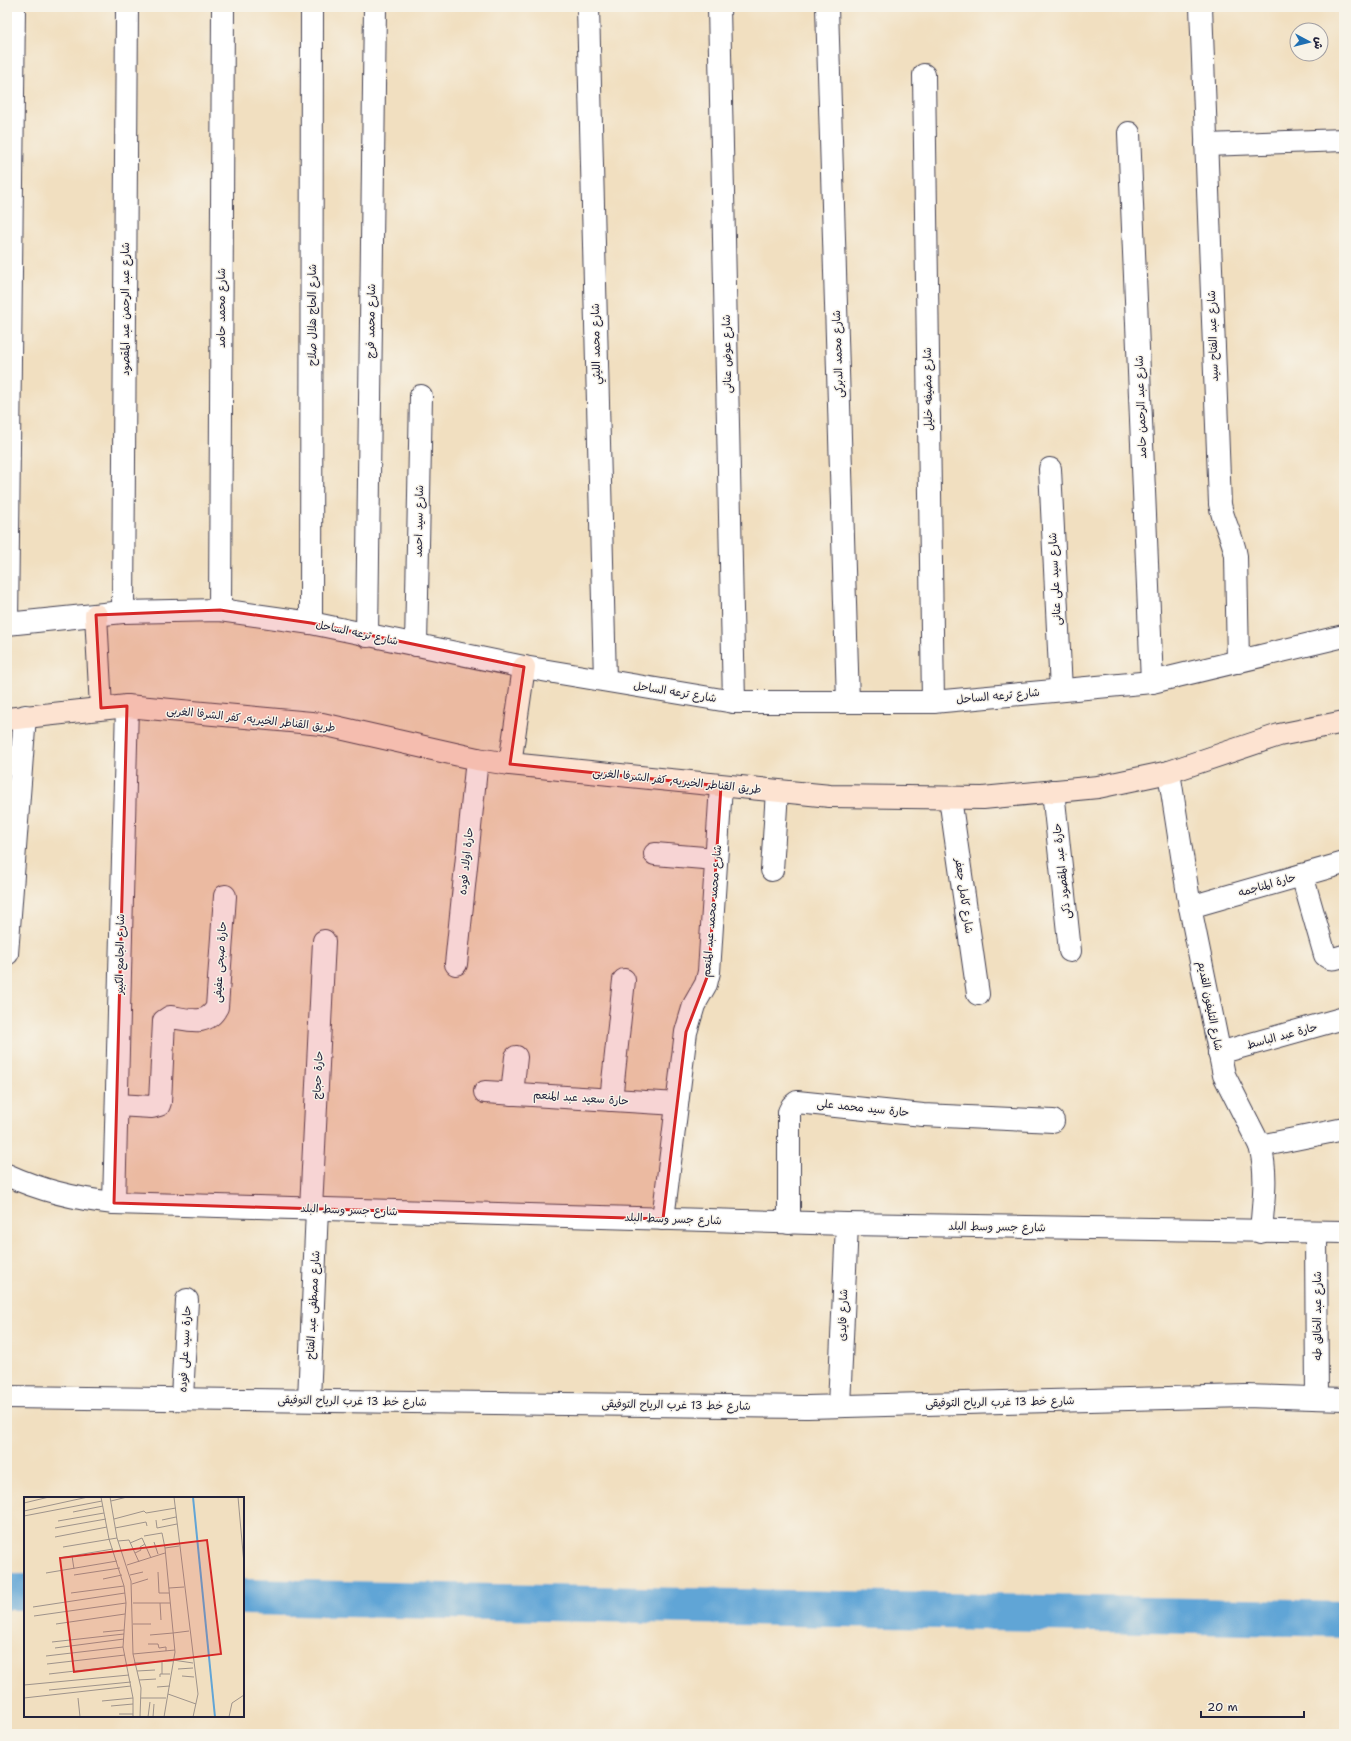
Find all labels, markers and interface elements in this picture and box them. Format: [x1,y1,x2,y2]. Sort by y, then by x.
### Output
north arrow [1289,22,1329,62]
text: ش [1310,36,1327,50]
street label: شارع عبد الرحمن عبد المقصود [118,242,134,376]
street label: شارع الحاج هلال صلاح [305,264,321,366]
street label: شارع محمد حامد [214,268,230,348]
street label: شارع محمد فرج [363,283,380,359]
street label: شارع عبد الفتاح سيد [1204,290,1223,382]
street label: شارع محمد الليثي [588,303,607,385]
street label: شارع محمد الدبركى [829,310,848,398]
street label: شارع عوض عنانى [719,314,736,393]
street label: شارع مضيفه خليل [920,347,937,431]
street label: شارع عبد الرحمن حامد [1132,355,1151,459]
street label: شارع سيد احمد [411,485,428,557]
street label: شارع سيد على عنانى [1045,532,1066,626]
street label: شارع ترعه الساحل [314,617,400,650]
street label: شارع ترعه الساحل [632,678,718,707]
street label: شارع ترعه الساحل [956,685,1041,708]
street label: طريق القناطر الخيريه, كفر الشرفا الغربى [166,703,336,735]
street label: طريق القناطر الخيريه, كفر الشرفا الغربى [592,765,762,797]
street label: حارة عبد المقصود ذكى [1050,822,1074,920]
street label: حارة اولاد فوده [455,826,477,896]
street label: شارع محمد محمد عبد المنعم [699,844,726,978]
street label: شارع كامل جعفر [950,857,977,935]
street label: حارة المناجمه [1236,870,1298,900]
street label: شارع الجامع الكبير [112,914,129,995]
street label: حارة صبحى عفيفى [210,921,230,1003]
street label: شارع التليفون القديم [1193,960,1226,1052]
street label: حارة عبد الباسط [1245,1019,1319,1053]
street label: حارة حجاج [309,1050,327,1100]
street label: حارة سعيد عبد المنعم [533,1087,629,1110]
street label: حارة سيد محمد على [816,1096,910,1120]
street label: شارع جسر وسط البلد [300,1201,398,1220]
street label: شارع جسر وسط البلد [624,1210,722,1229]
street label: شارع جسر وسط البلد [948,1219,1046,1236]
street label: شارع مصطفى عبد الفتاح [303,1250,324,1360]
street label: شارع عبد الخالق طه [1310,1271,1326,1361]
street label: شارع فايدى [835,1289,852,1341]
street label: حارة سيد على فوده [175,1305,195,1393]
street label: شارع خط 13 غرب الرياح التوفيقى [277,1392,427,1411]
street label: شارع خط 13 غرب الرياح التوفيقى [925,1393,1075,1412]
street label: شارع خط 13 غرب الرياح التوفيقى [601,1396,751,1415]
inset map [24,1497,244,1717]
scale bar [1201,1693,1304,1719]
text: 20 m [1207,1699,1238,1715]

